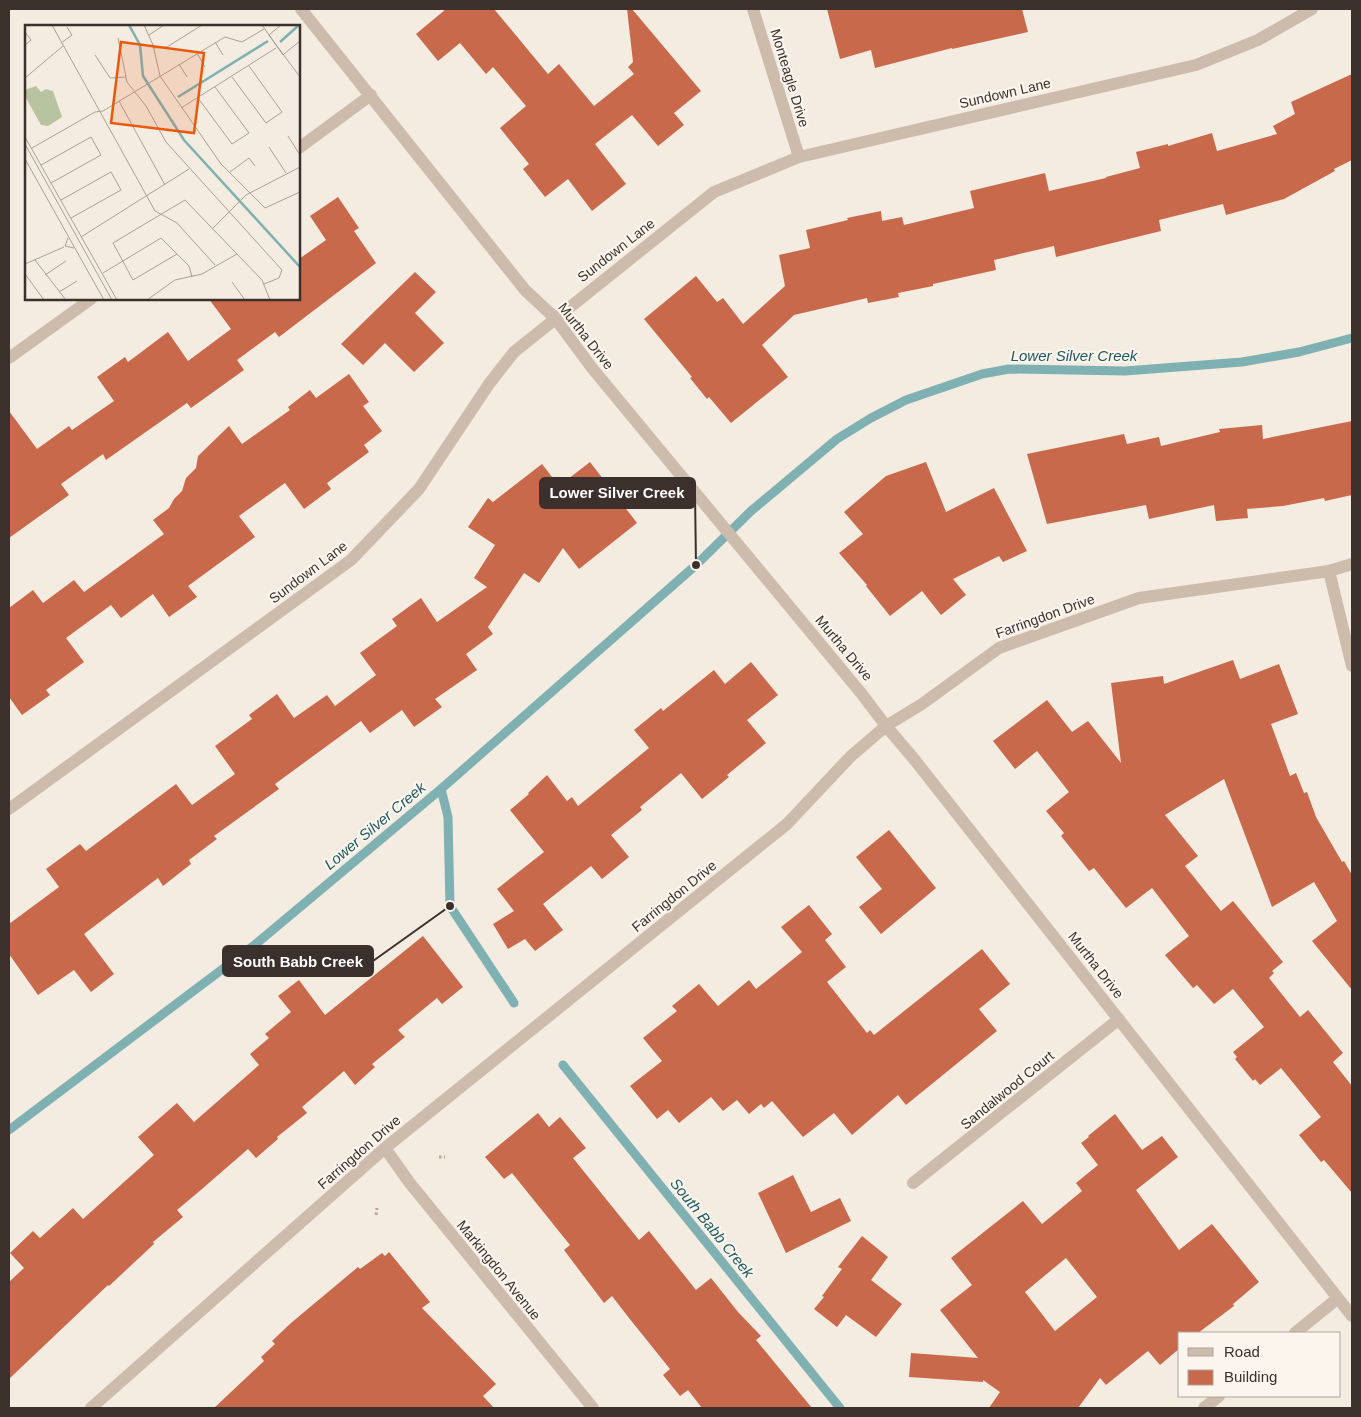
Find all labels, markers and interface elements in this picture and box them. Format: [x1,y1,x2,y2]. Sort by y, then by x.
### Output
inset map [25,25,300,300]
street label: Monteagle Drive [767,27,813,129]
street label: Sundown Lane [958,75,1053,111]
street label: Sundown Lane [574,215,658,285]
street label: Murtha Drive [555,299,617,373]
water label: Lower Silver Creek [1011,347,1139,364]
callout: Lower Silver Creek [540,478,695,508]
text: Lower Silver Creek [549,484,685,501]
street label: Sundown Lane [266,537,350,607]
street label: Farringdon Drive [993,591,1097,641]
street label: Murtha Drive [812,612,876,684]
water label: Lower Silver Creek [321,777,430,873]
street label: Farringdon Drive [628,857,720,935]
street label: Murtha Drive [1065,928,1127,1002]
callout: South Babb Creek [223,946,373,976]
text: South Babb Creek [233,953,364,970]
street label: Sandalwood Court [957,1047,1057,1132]
street label: Farringdon Drive [314,1112,404,1192]
water label: South Babb Creek [667,1175,759,1282]
street label: Markingdon Avenue [454,1217,544,1323]
legend [1178,1332,1341,1397]
text: Road [1224,1343,1260,1360]
text: Building [1224,1368,1277,1385]

